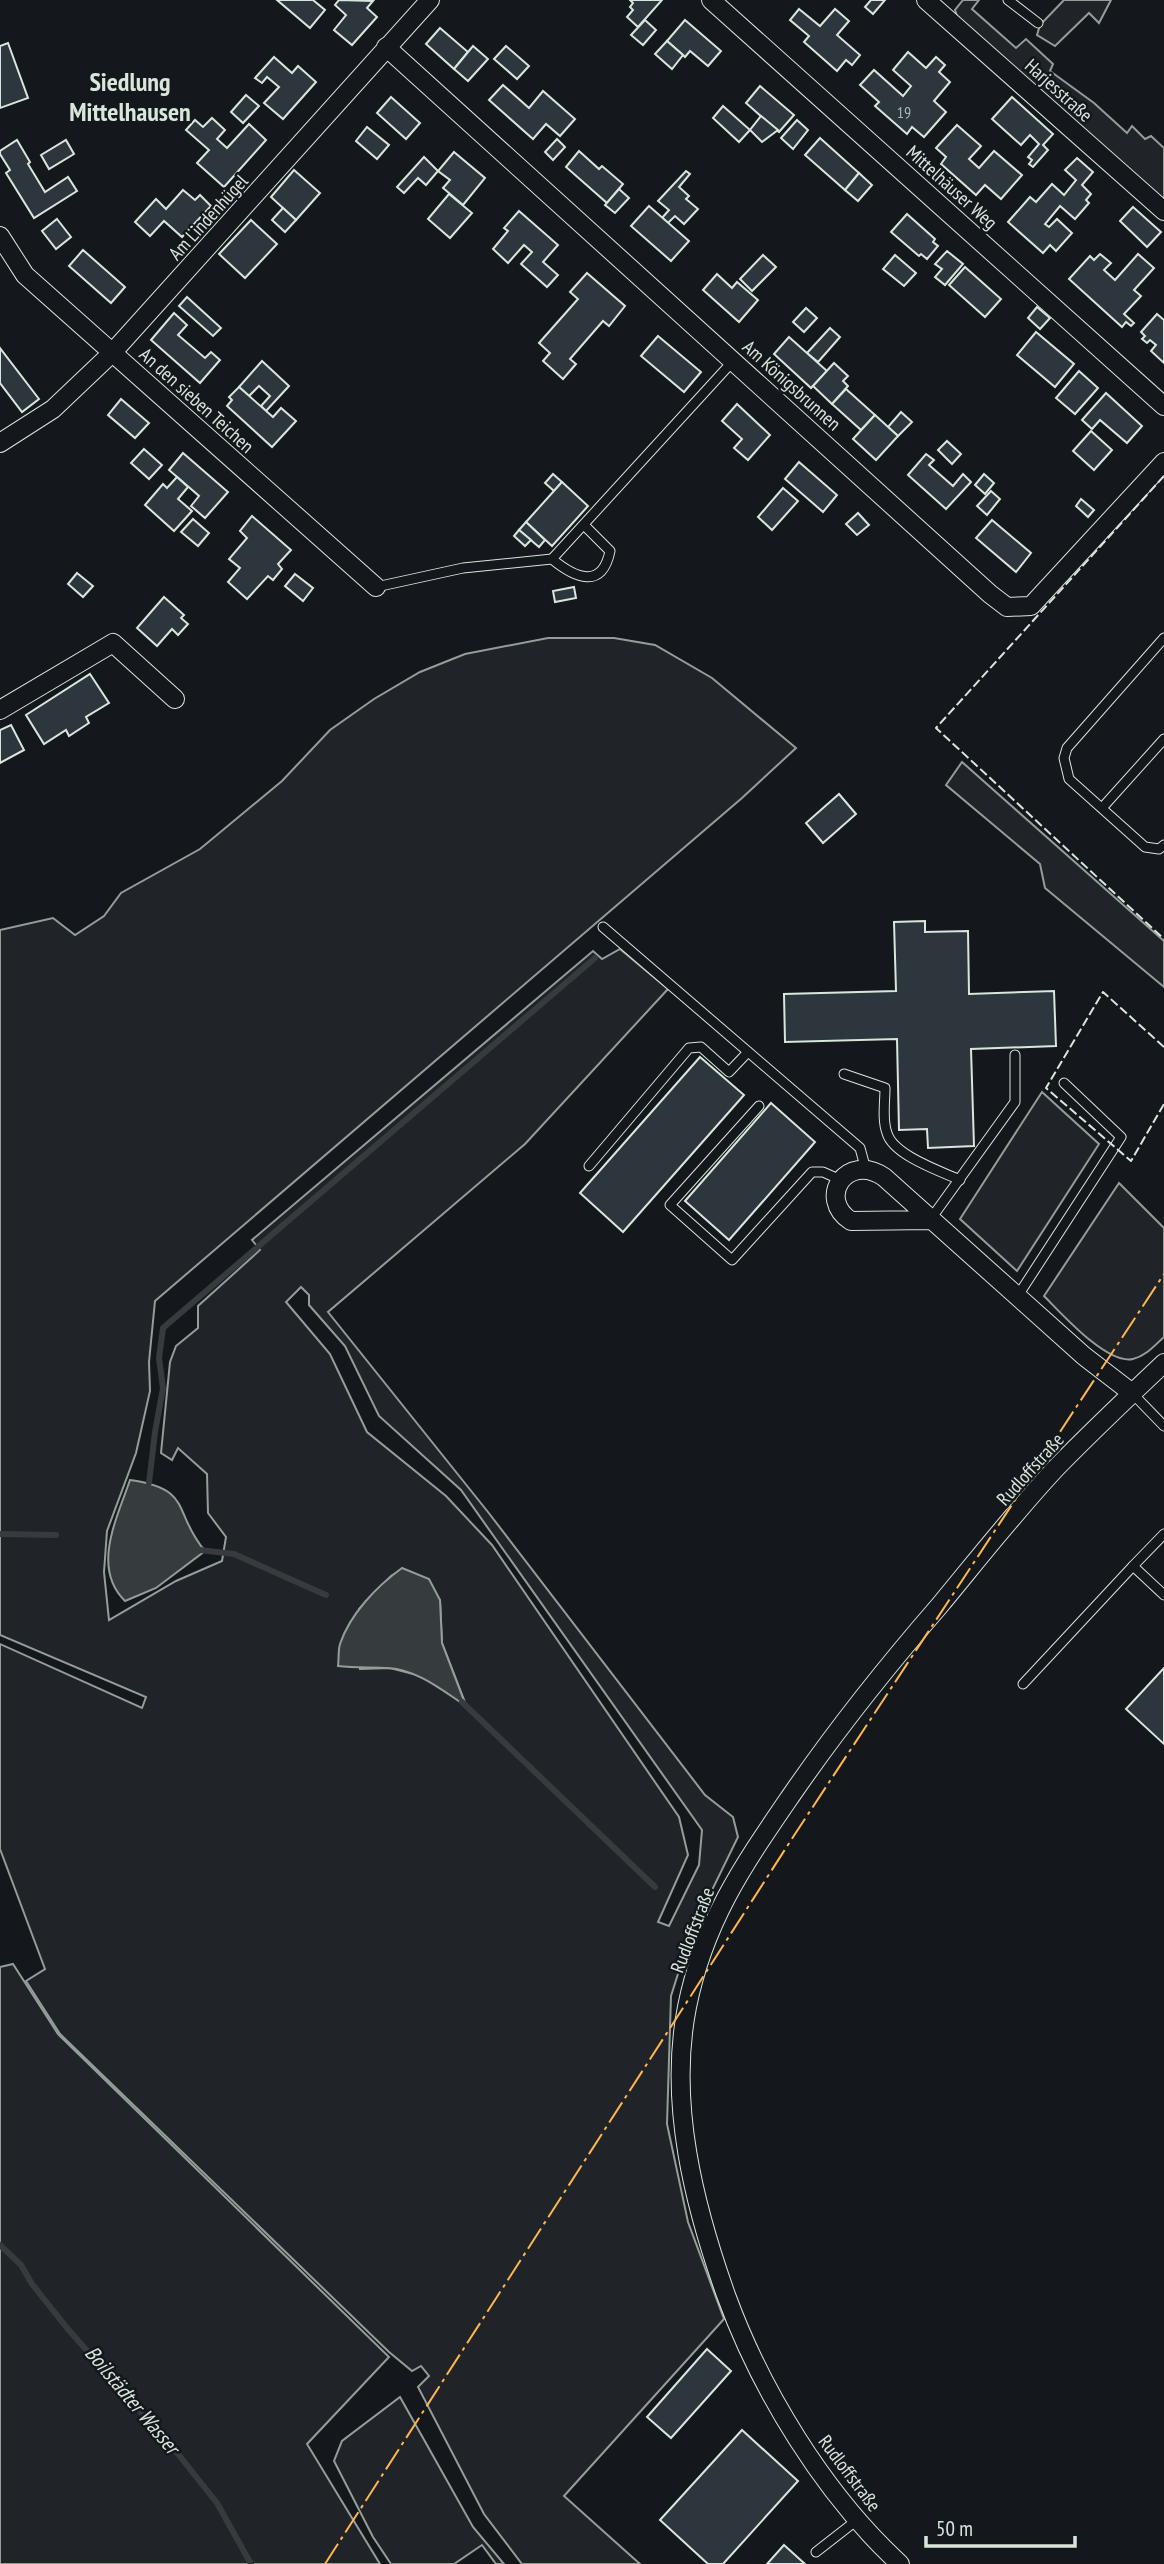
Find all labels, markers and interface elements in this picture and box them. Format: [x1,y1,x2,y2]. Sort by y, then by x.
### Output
street label: Harjesstraße [1020,53,1098,127]
district label: Siedlung Mittelhausen [69,65,191,128]
house number: 19 [897,102,911,122]
street label: Mittelhäuser Weg [902,140,1002,234]
street label: Am Lindenhügel [163,169,253,265]
street label: Am Königsbrunnen [738,335,846,435]
street label: An den sieben Teichen [135,342,259,458]
street label: Rudloffstraße [991,1428,1069,1510]
street label: Rudloffstraße [665,1884,719,1976]
water label: Boilstädter Wasser [79,2340,188,2462]
street label: Rudloffstraße [814,2430,887,2516]
scale bar [926,2504,1075,2548]
text: 50 m [936,2515,973,2542]

